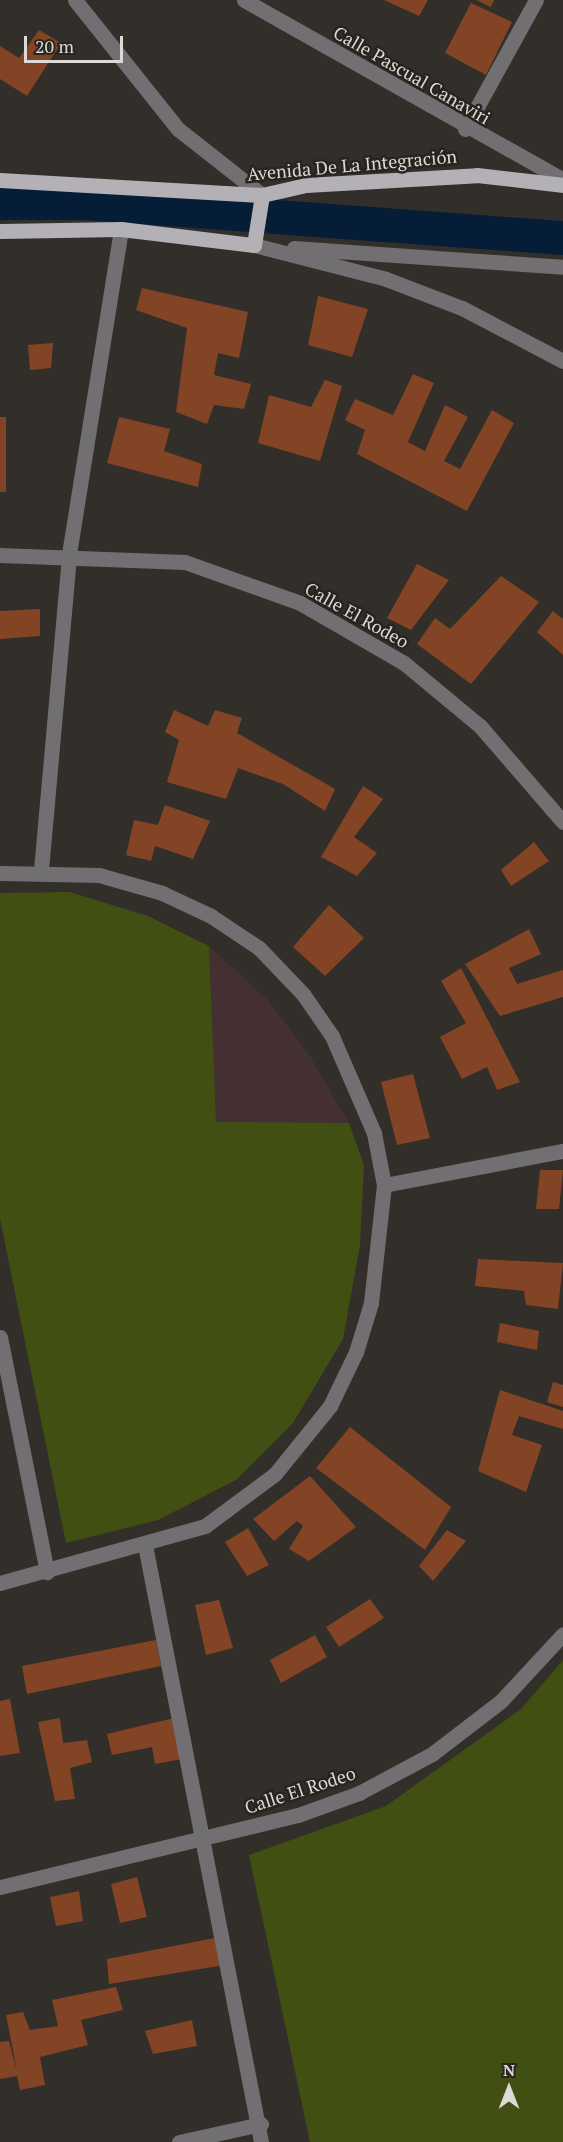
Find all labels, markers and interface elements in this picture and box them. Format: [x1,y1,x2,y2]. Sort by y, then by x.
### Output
street label: Calle Pascual Canaviri [330,21,494,129]
scale bar [27,24,126,62]
text: 20 m [35,34,74,58]
street label: Avenida De La Integración [246,145,458,185]
street label: Calle El Rodeo [301,578,413,652]
street label: Calle El Rodeo [242,1762,358,1818]
north arrow [479,2058,539,2118]
text: N [503,2059,515,2081]

